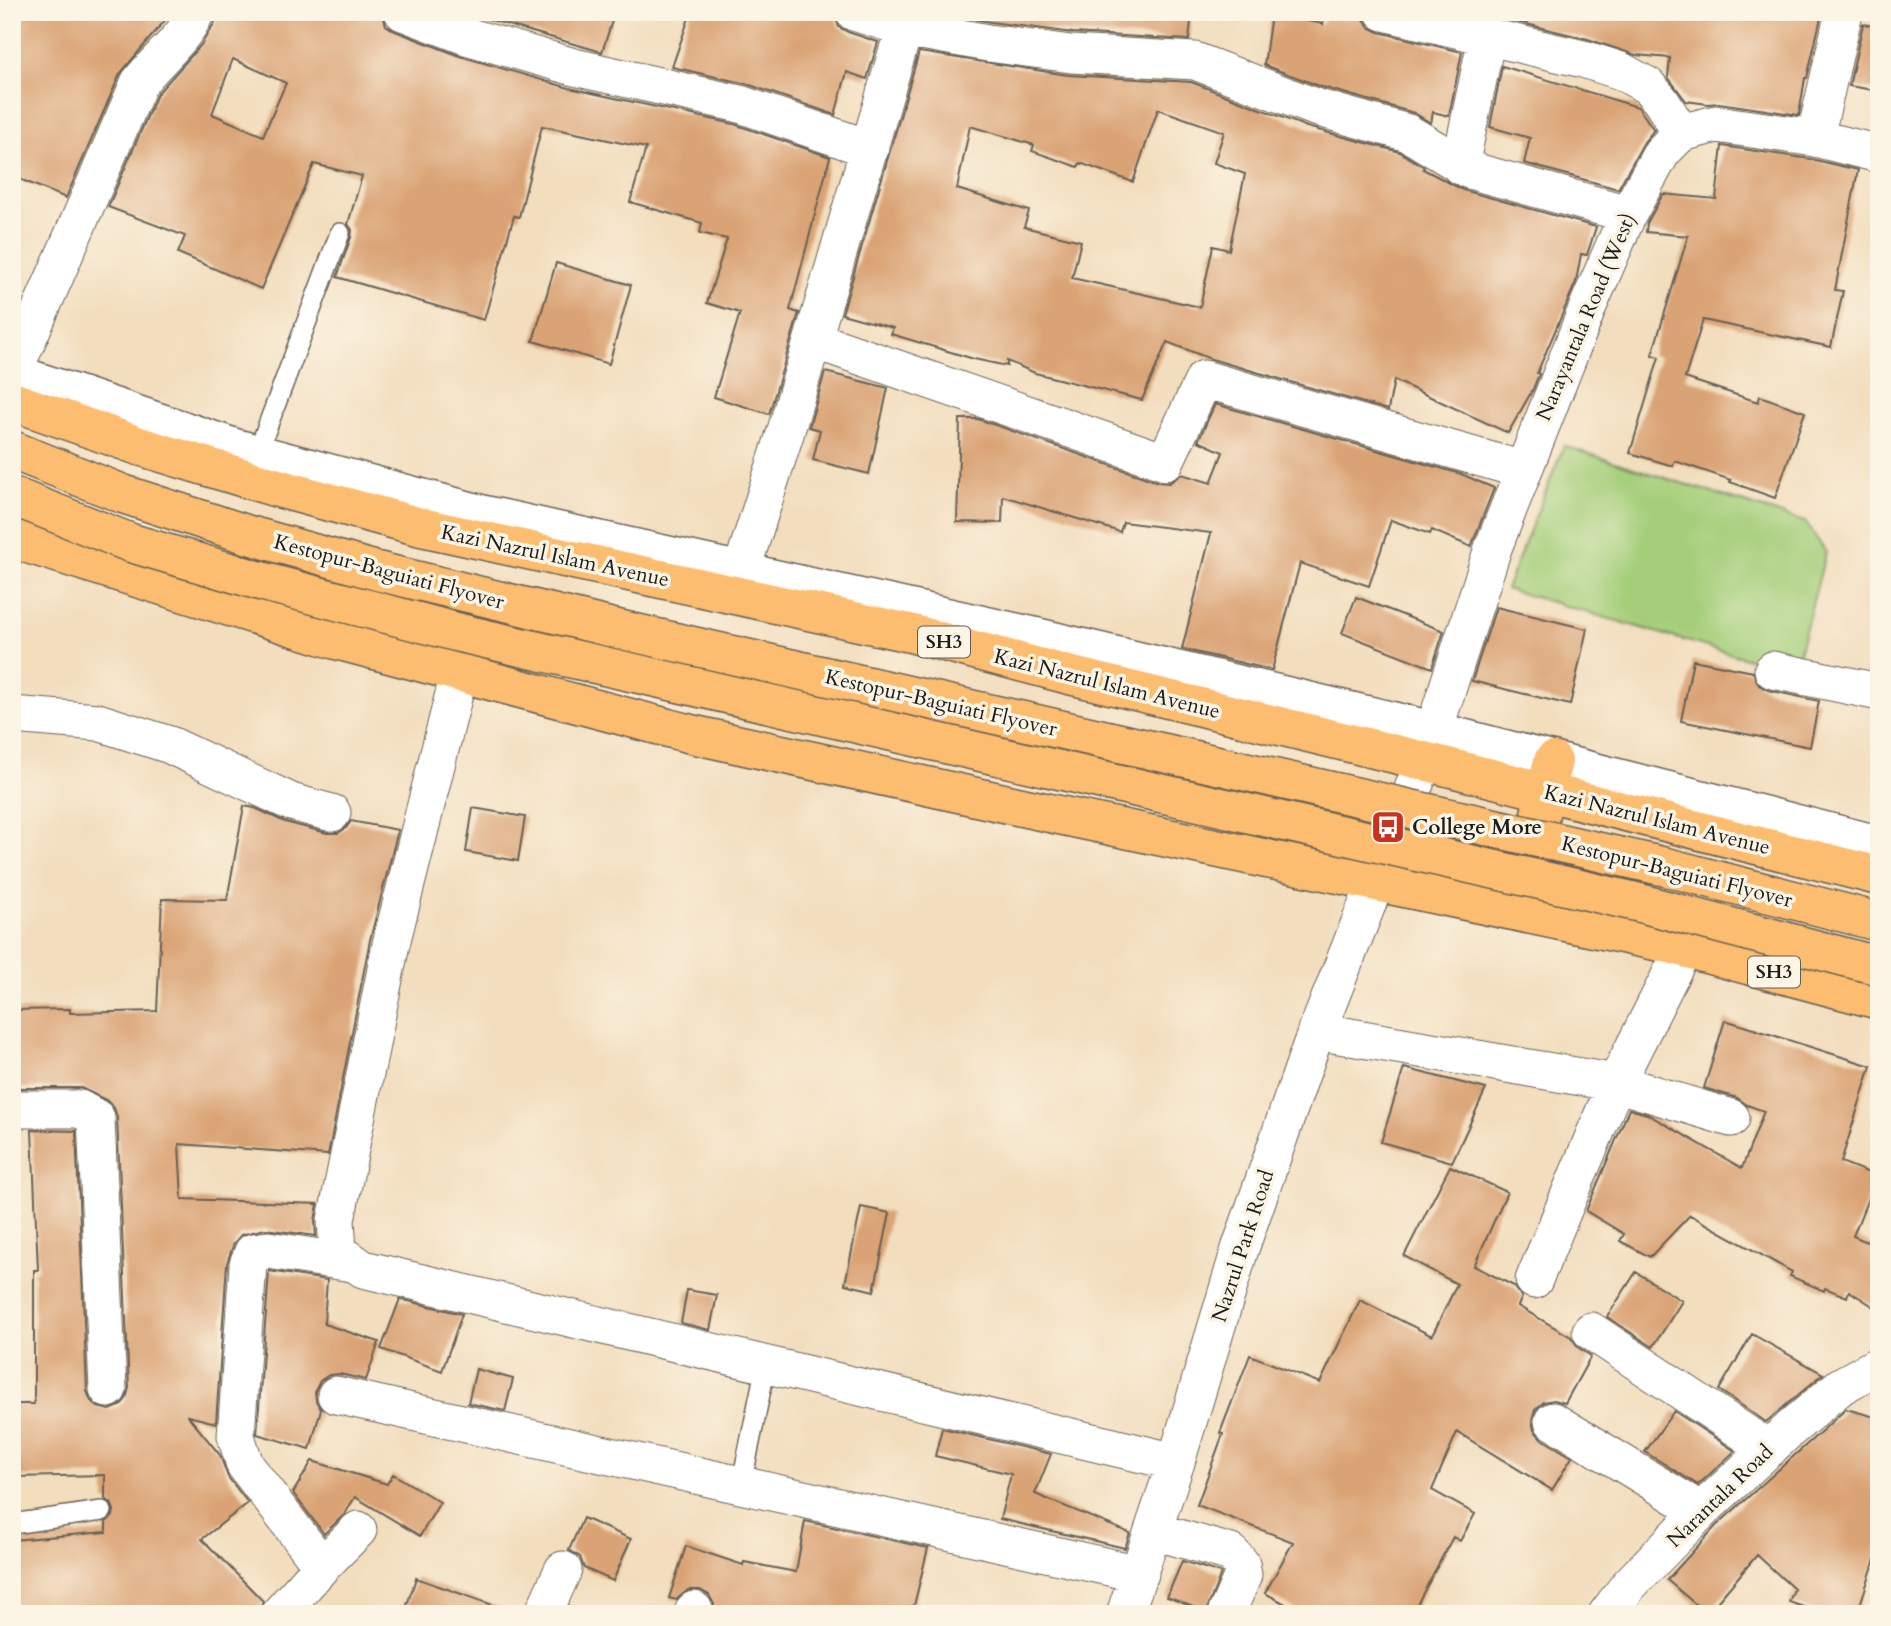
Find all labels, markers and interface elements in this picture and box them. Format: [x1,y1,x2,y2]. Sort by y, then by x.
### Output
street label: Narayantala Road (West) [1529,209,1643,425]
street label: Kazi Nazrul Islam Avenue [438,518,672,594]
street label: Kestopur-Baguiati Flyover [271,527,508,617]
road number: SH3 [918,626,970,657]
street label: Kazi Nazrul Islam Avenue [991,642,1223,726]
street label: Kestopur-Baguiati Flyover [822,662,1060,744]
street label: Kazi Nazrul Islam Avenue [1541,778,1773,862]
bus stop icon: College More [1369,808,1407,846]
place label: College More [1412,813,1542,842]
street label: Kestopur-Baguiati Flyover [1558,829,1796,915]
road number: SH3 [1748,956,1800,988]
street label: Nazrul Park Road [1205,1166,1281,1326]
street label: Narantala Road [1660,1438,1780,1554]

